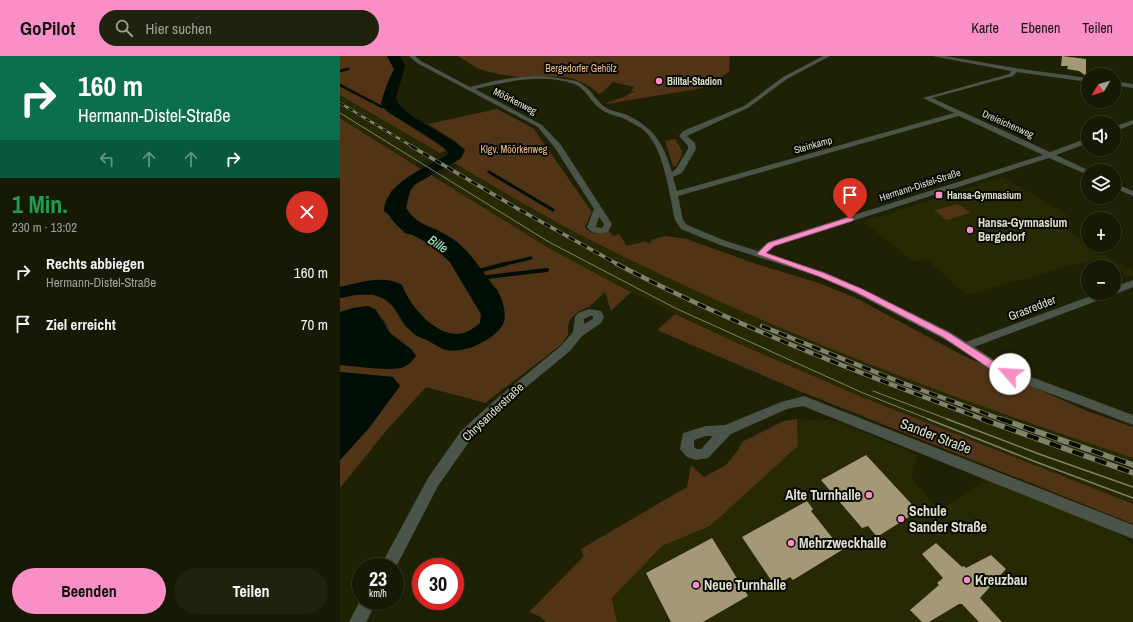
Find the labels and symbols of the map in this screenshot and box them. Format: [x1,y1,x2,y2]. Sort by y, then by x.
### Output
park label: Bergedorfer Gehölz [545,62,617,75]
north arrow [1081,68,1121,108]
place label: Billtal-Stadion [667,75,722,88]
marker: Billtal-Stadion [654,76,664,86]
street label: Möörkenweg [491,85,539,118]
street label: Dreieichenweg [980,107,1036,141]
street label: Steinkamp [792,133,834,157]
park label: Klgv. Möörkenweg [481,143,548,156]
street label: Hermann-Distel-Straße [878,166,963,204]
pin [833,178,867,219]
place label: Hansa-Gymnasium [947,189,1021,202]
marker: Hansa-Gymnasium [934,190,944,200]
place label: Hansa-Gymnasium Bergedorf [978,215,1067,245]
marker: Hansa-Gymnasium Bergedorf [965,225,975,235]
water label: Bille [425,231,451,257]
street label: Grasredder [1006,291,1059,324]
position arrow [989,353,1031,395]
street label: Chrysanderstraße [459,379,527,445]
street label: Sander Straße [898,414,974,458]
place label: Alte Turnhalle [785,486,861,504]
marker: Alte Turnhalle [864,490,874,500]
place label: Schule Sander Straße [909,502,987,536]
marker: Schule Sander Straße [896,514,906,524]
place label: Mehrzweckhalle [799,534,886,552]
marker: Mehrzweckhalle [786,538,796,548]
speed limit sign: 30 [412,558,464,610]
place label: Kreuzbau [975,571,1027,589]
marker: Kreuzbau [962,575,972,585]
place label: Neue Turnhalle [704,576,786,594]
marker: Neue Turnhalle [691,580,701,590]

